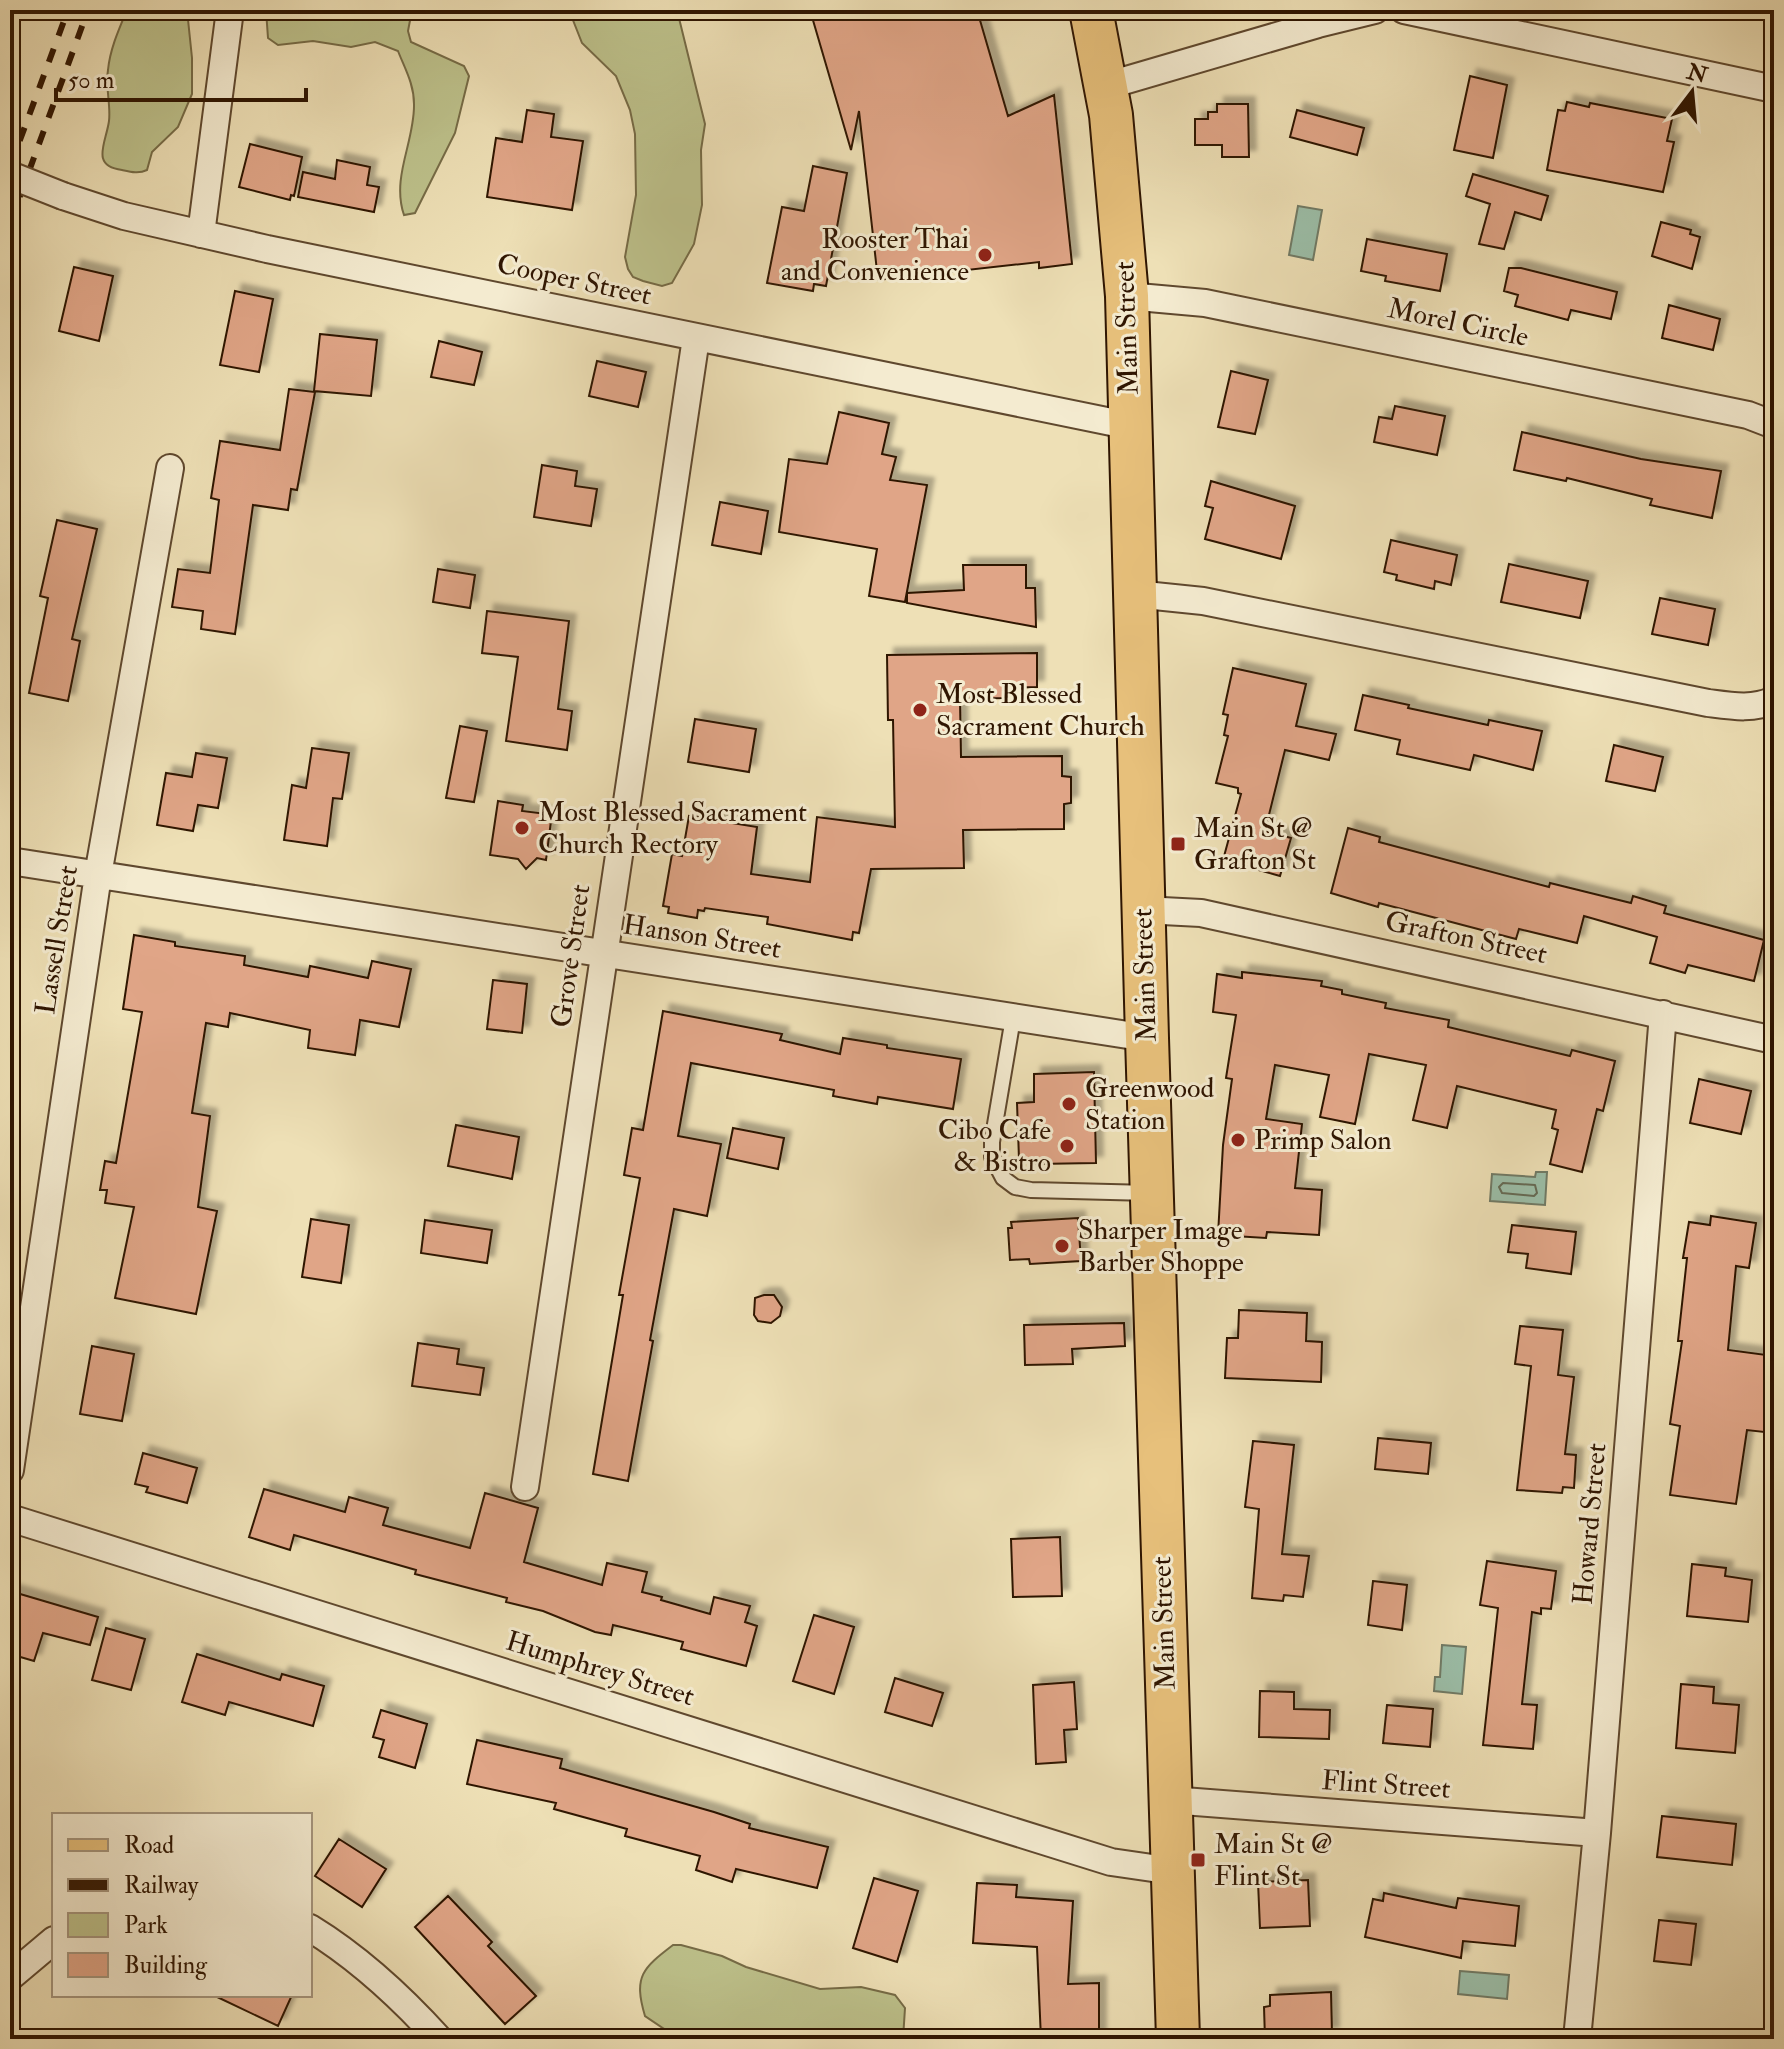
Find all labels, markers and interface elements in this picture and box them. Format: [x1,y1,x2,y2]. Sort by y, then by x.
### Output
scale bar [56,52,306,102]
north arrow [1652,52,1732,132]
text: N [1683,57,1711,90]
text: 50 m [68,65,115,96]
place label: Rooster Thai and Convenience [781,222,969,289]
marker: Rooster Thai and Convenience [976,246,994,264]
street label: Cooper Street [494,247,654,313]
street label: Main Street [1107,261,1147,395]
street label: Morel Circle [1384,291,1532,355]
place label: Most Blessed Sacrament Church [936,677,1145,744]
marker: Most Blessed Sacrament Church [911,701,929,719]
place label: Most Blessed Sacrament Church Rectory [538,795,807,862]
place label: Main St @ Grafton St [1194,811,1316,878]
marker: Most Blessed Sacrament Church Rectory [513,819,531,837]
marker: Main St @ Grafton St [1169,835,1187,853]
street label: Lassell Street [28,863,86,1017]
street label: Grove Street [544,882,598,1030]
street label: Grafton Street [1382,904,1550,972]
street label: Hanson Street [620,907,784,967]
street label: Main Street [1125,908,1165,1042]
place label: Greenwood Station [1085,1071,1214,1138]
marker: Greenwood Station [1060,1095,1078,1113]
place label: Cibo Cafe & Bistro [938,1113,1051,1180]
place label: Primp Salon [1254,1123,1392,1158]
marker: Primp Salon [1229,1131,1247,1149]
marker: Cibo Cafe & Bistro [1058,1137,1076,1155]
place label: Sharper Image Barber Shoppe [1078,1213,1244,1280]
marker: Sharper Image Barber Shoppe [1053,1237,1071,1255]
street label: Howard Street [1566,1442,1614,1606]
street label: Main Street [1144,1556,1184,1690]
street label: Humphrey Street [502,1624,698,1714]
street label: Flint Street [1320,1763,1452,1807]
legend [52,1813,312,1997]
place label: Main St @ Flint St [1214,1827,1332,1894]
text: Road [124,1830,174,1861]
marker: Main St @ Flint St [1189,1851,1207,1869]
text: Railway [124,1870,199,1901]
text: Park [124,1910,168,1941]
text: Building [124,1950,208,1981]

